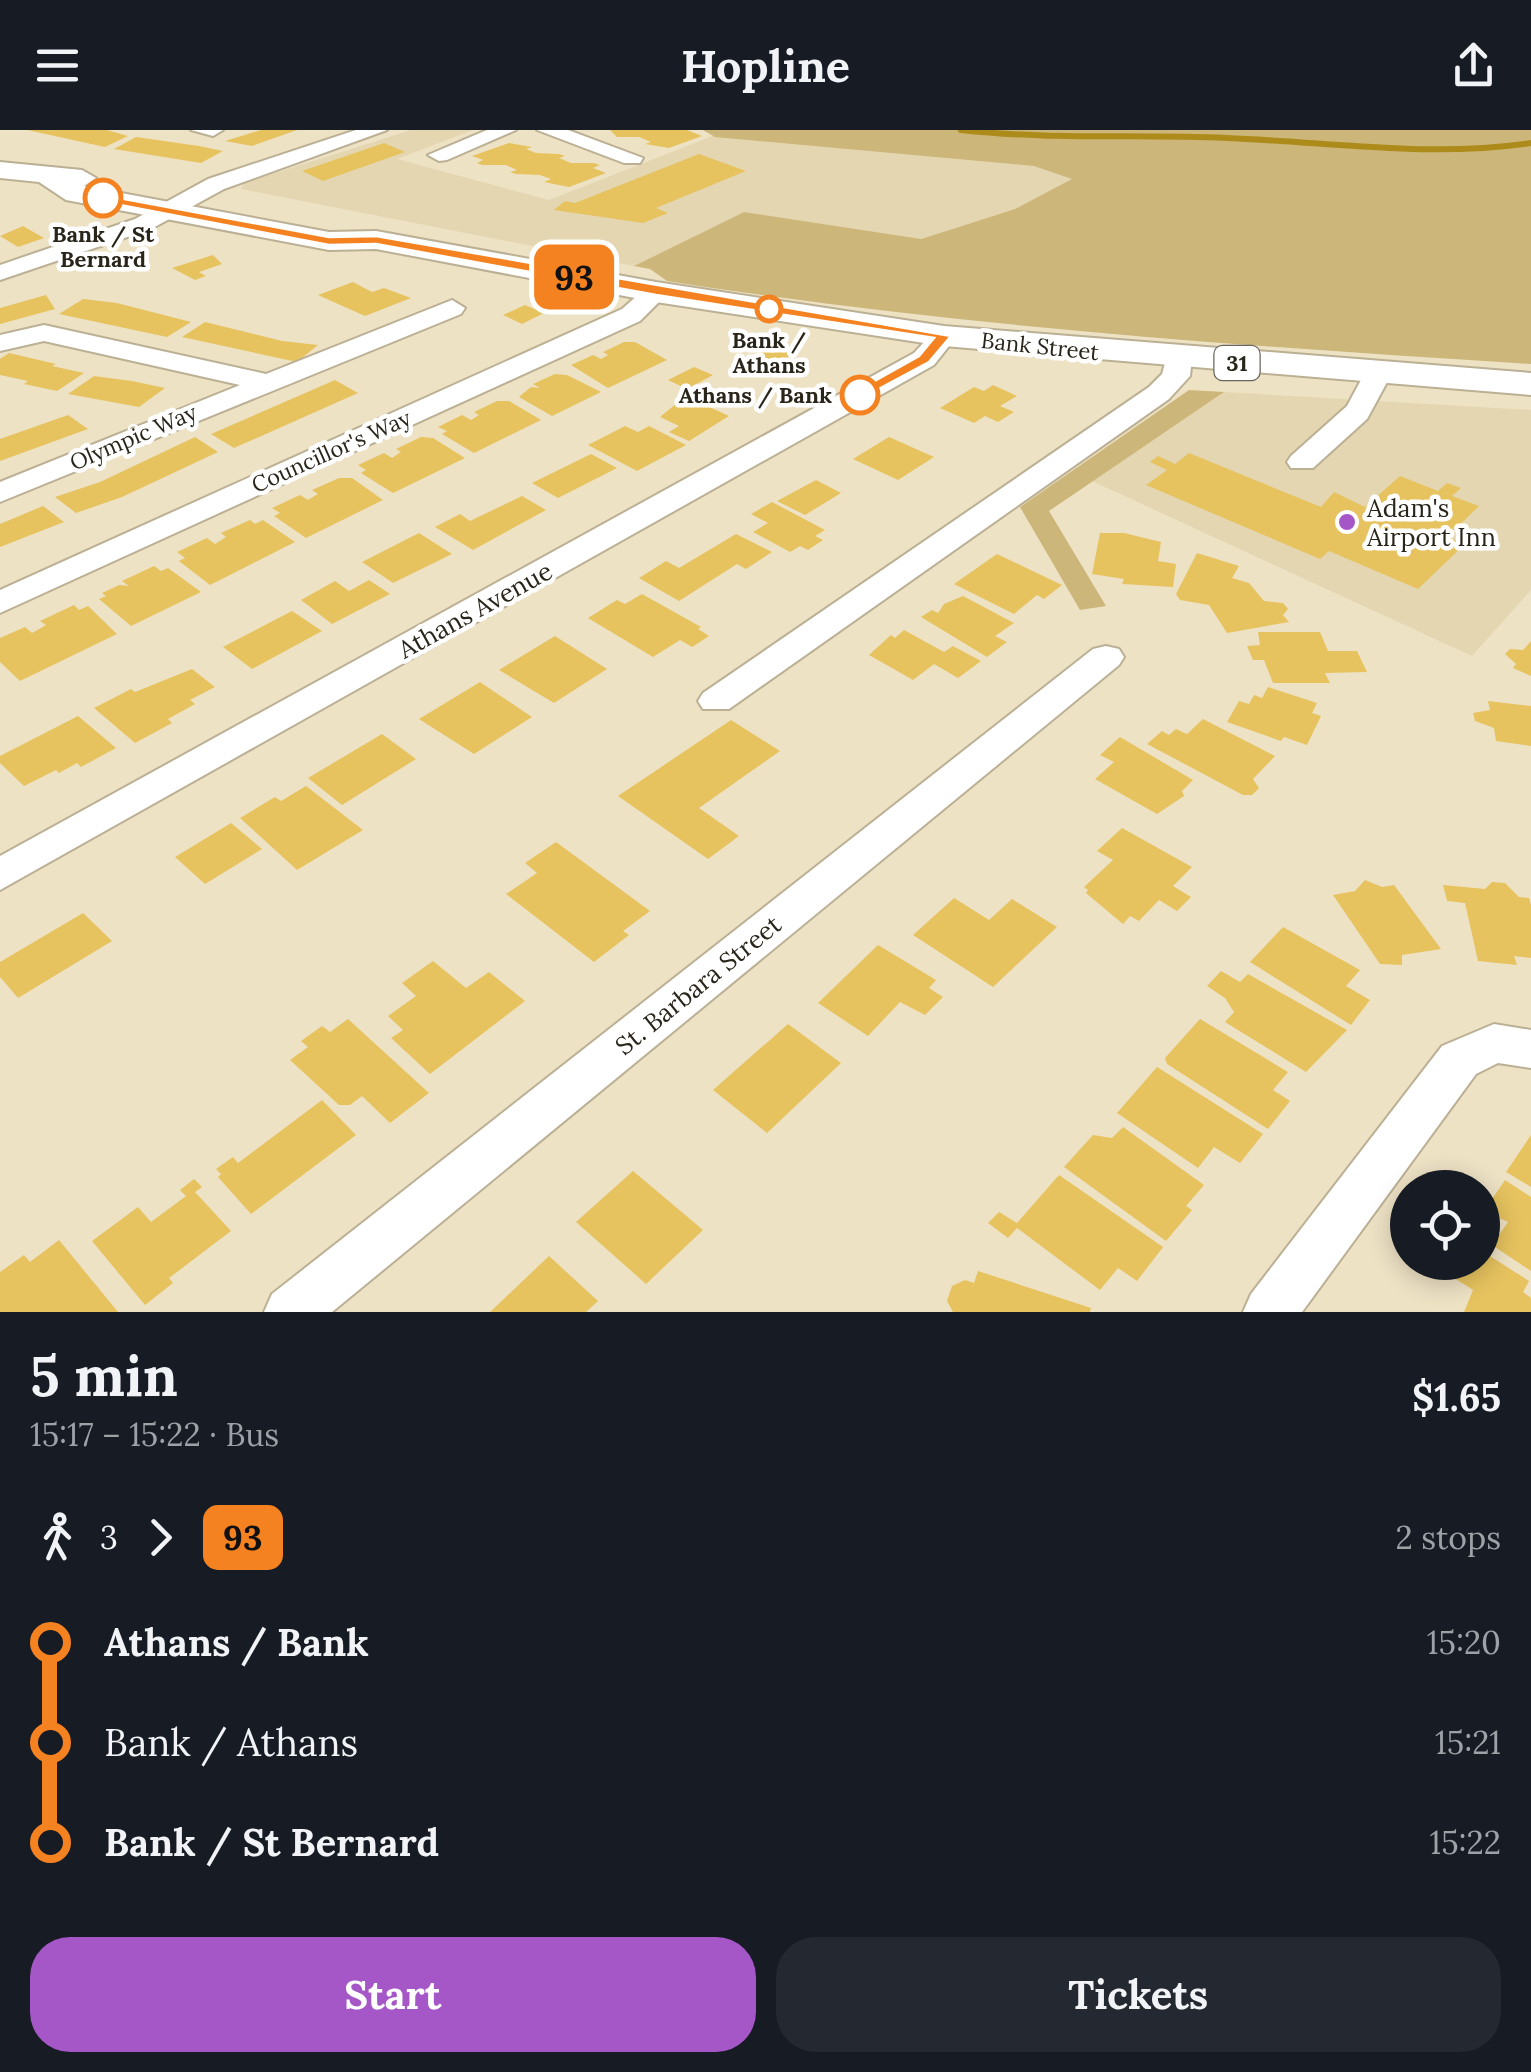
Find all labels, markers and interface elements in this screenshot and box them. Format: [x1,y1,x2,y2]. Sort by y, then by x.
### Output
text: Hopline [681,37,850,94]
icon: menu [30,38,85,93]
icon: share [1446,38,1501,93]
marker: Bank / St Bernard [84,179,122,217]
place label: Bank / St Bernard [52,220,155,273]
line badge: 93 [529,244,619,310]
text: 93 [554,255,594,300]
marker: Bank / Athans [756,296,782,322]
place label: Bank / Athans [732,326,806,379]
street label: Bank Street [980,326,1101,366]
road number: 31 [1214,346,1260,380]
marker: Athans / Bank [841,376,879,414]
place label: Athans / Bank [679,381,832,409]
street label: Olympic Way [65,398,201,476]
street label: Councillor's Way [247,403,415,499]
place label: Adam's Airport Inn [1366,492,1496,553]
marker: Adam's Airport Inn [1336,511,1358,533]
street label: Athans Avenue [391,555,558,666]
street label: St. Barbara Street [609,908,788,1062]
map controls [1390,1170,1500,1280]
button: locate [1390,1170,1500,1280]
text: 5 min [30,1341,178,1411]
text: $1.65 [1412,1373,1501,1421]
text: 15:17 – 15:22 · Bus [30,1414,279,1455]
icon: walk [30,1510,85,1565]
icon: forward [133,1510,188,1565]
text: 93 [223,1515,263,1560]
text: 3 [100,1517,118,1558]
text: 2 stops [1396,1517,1501,1558]
text: Athans / Bank [104,1618,369,1666]
text: 15:20 [1427,1622,1501,1663]
text: Bank / Athans [104,1718,358,1766]
text: 15:21 [1435,1722,1501,1763]
text: Bank / St Bernard [104,1818,439,1866]
text: 15:22 [1430,1822,1501,1863]
button: Start [30,1937,756,2052]
button: Tickets [776,1937,1501,2052]

